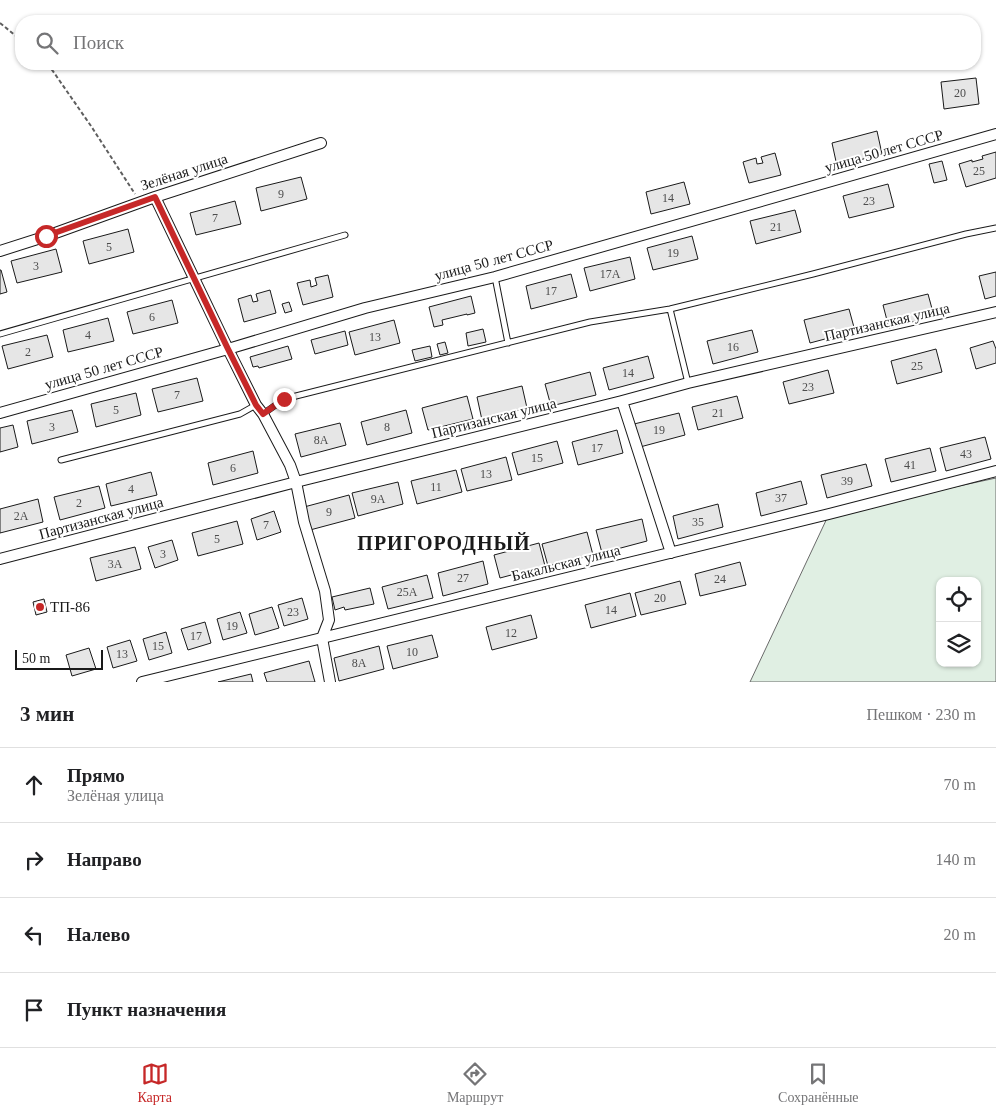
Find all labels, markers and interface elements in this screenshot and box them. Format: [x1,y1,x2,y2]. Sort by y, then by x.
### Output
search box [15,15,981,70]
icon: search [33,29,61,57]
text: Поиск [73,32,124,53]
house number: 20 [954,86,966,100]
street label: улица 50 лет СССР [823,126,945,176]
street label: Зелёная улица [138,150,230,194]
house number: 25 [973,164,985,178]
house number: 9 [278,187,284,201]
house number: 14 [662,191,674,205]
house number: 23 [863,194,875,208]
house number: 7 [212,211,218,225]
house number: 21 [770,220,782,234]
route start [35,225,58,248]
street label: улица 50 лет СССР [433,236,555,284]
house number: 5 [106,240,112,254]
house number: 19 [667,246,679,260]
house number: 3 [33,259,39,273]
house number: 17А [600,267,621,281]
house number: 17 [545,284,557,298]
street label: Партизанская улица [823,300,952,344]
house number: 6 [149,310,155,324]
house number: 4 [85,328,91,342]
house number: 13 [369,330,381,344]
house number: 16 [727,340,739,354]
street label: улица 50 лет СССР [43,343,165,393]
house number: 2 [25,345,31,359]
house number: 25 [911,359,923,373]
house number: 14 [622,366,634,380]
house number: 23 [802,380,814,394]
house number: 7 [174,388,180,402]
route end [273,388,296,411]
street label: Партизанская улица [430,395,558,441]
house number: 5 [113,403,119,417]
house number: 21 [712,406,724,420]
house number: 3 [49,420,55,434]
house number: 8 [384,420,390,434]
house number: 19 [653,423,665,437]
house number: 8А [314,433,329,447]
house number: 17 [591,441,603,455]
house number: 43 [960,447,972,461]
house number: 15 [531,451,543,465]
house number: 41 [904,458,916,472]
house number: 6 [230,461,236,475]
house number: 13 [480,467,492,481]
house number: 39 [841,474,853,488]
house number: 11 [430,480,442,494]
house number: 4 [128,482,134,496]
house number: 37 [775,491,787,505]
house number: 9А [371,492,386,506]
street label: Партизанская улица [37,494,165,542]
house number: 2 [76,496,82,510]
house number: 9 [326,505,332,519]
house number: 2А [14,509,29,523]
house number: 35 [692,515,704,529]
house number: 7 [263,518,269,532]
house number: 5 [214,532,220,546]
district label: ПРИГОРОДНЫЙ [357,532,531,555]
street label: Бакальская улица [510,542,622,584]
house number: 3 [160,547,166,561]
house number: 3А [108,557,123,571]
house number: 27 [457,571,469,585]
house number: 24 [714,572,726,586]
map controls [936,577,981,667]
button: locate [936,577,981,622]
house number: 25А [397,585,418,599]
house number: 20 [654,591,666,605]
place label: ТП-86 [50,599,90,615]
marker: ТП-86 [34,601,46,613]
house number: 14 [605,603,617,617]
house number: 23 [287,605,299,619]
house number: 19 [226,619,238,633]
button: layers [936,622,981,667]
house number: 12 [505,626,517,640]
house number: 17 [190,629,202,643]
house number: 15 [152,639,164,653]
house number: 10 [406,645,418,659]
scale bar [15,647,102,670]
house number: 13 [116,647,128,661]
text: 50 m [22,651,50,666]
house number: 8А [352,656,367,670]
text: 3 мин [20,702,74,726]
text: Пешком · 230 m [866,706,976,723]
text: Прямо [67,765,125,786]
icon: ahead [20,771,48,799]
text: 70 m [944,776,976,793]
text: Зелёная улица [67,787,164,804]
icon: right [20,846,48,874]
text: Направо [67,849,142,870]
text: 140 m [936,851,976,868]
icon: left [20,921,48,949]
text: Налево [67,924,130,945]
text: 20 m [944,926,976,943]
icon: arrive [20,996,48,1024]
text: Пункт назначения [67,999,226,1020]
tab: Карта [137,1060,172,1106]
tab: Маршрут [447,1060,503,1106]
tab: Сохранённые [778,1060,859,1106]

